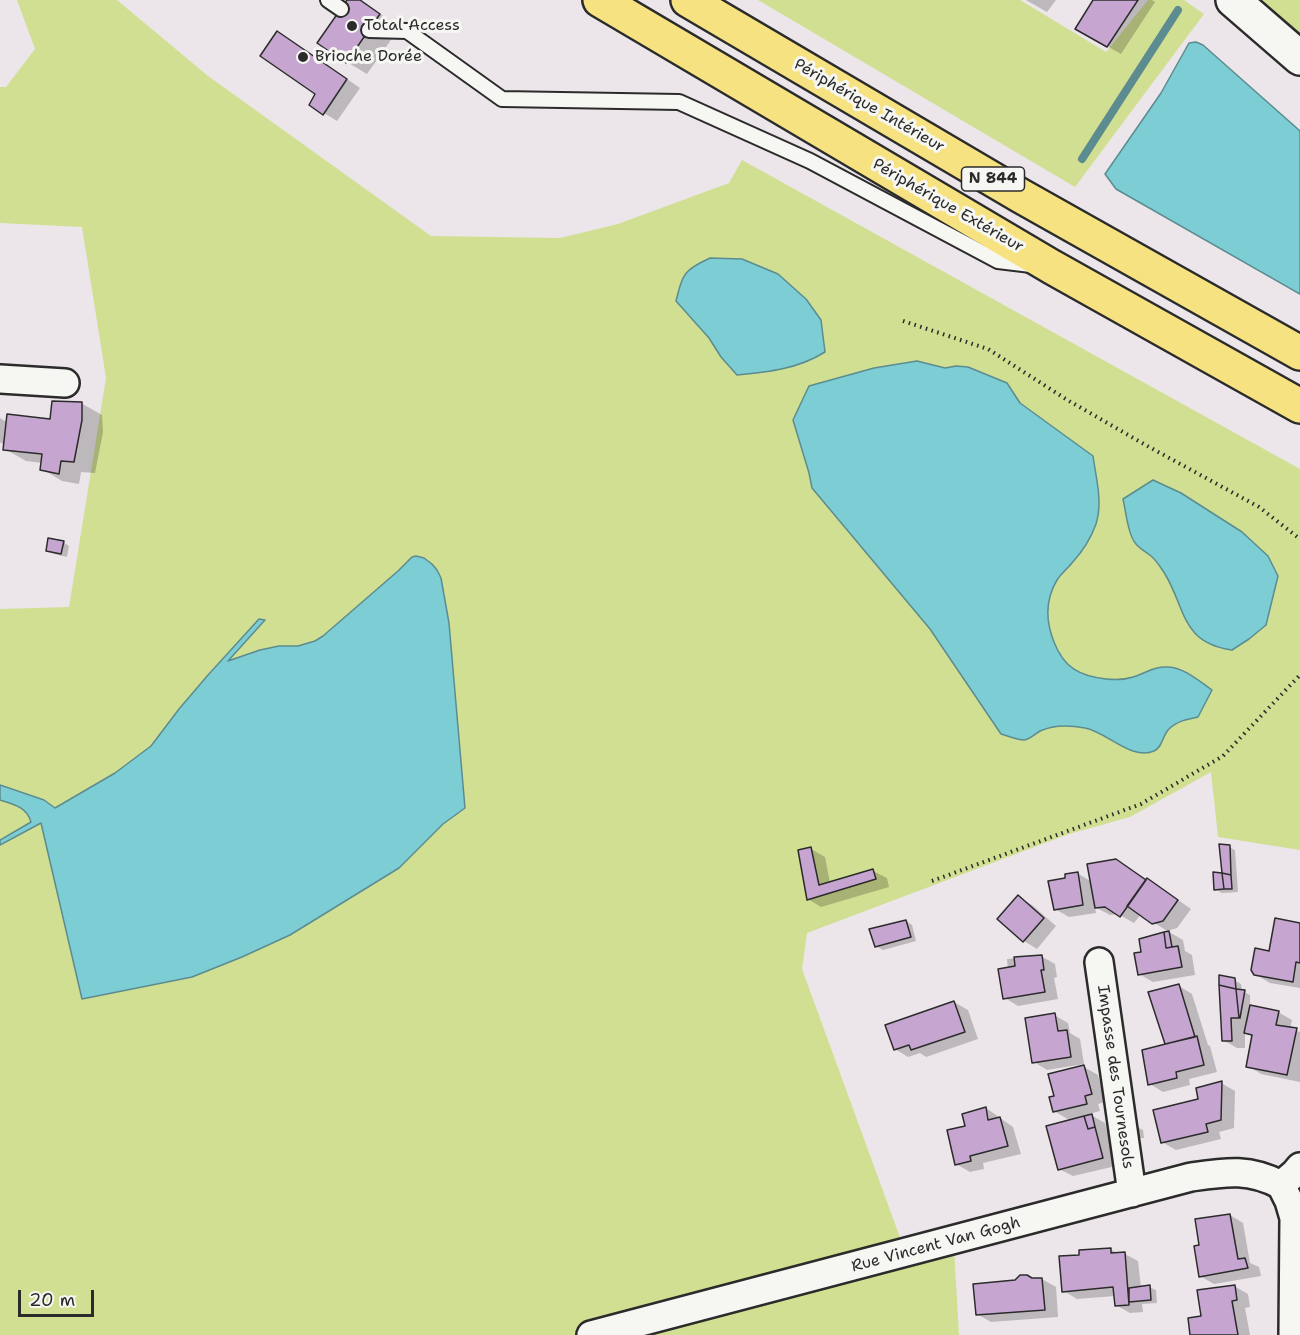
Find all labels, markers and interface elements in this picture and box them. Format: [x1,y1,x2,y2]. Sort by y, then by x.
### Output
place label: Total Access [364,16,460,36]
marker: Total Access [345,19,359,33]
place label: Brioche Dorée [315,47,422,67]
marker: Brioche Dorée [296,50,310,64]
street label: Périphérique Intérieur [790,55,948,157]
street label: Périphérique Extérieur [869,155,1027,257]
road number: N 844 [962,167,1024,191]
street label: Impasse des Tournesols [1093,984,1137,1170]
street label: Rue Vincent Van Gogh [849,1213,1023,1277]
scale bar [21,1278,98,1316]
text: 20 m [29,1288,75,1312]

